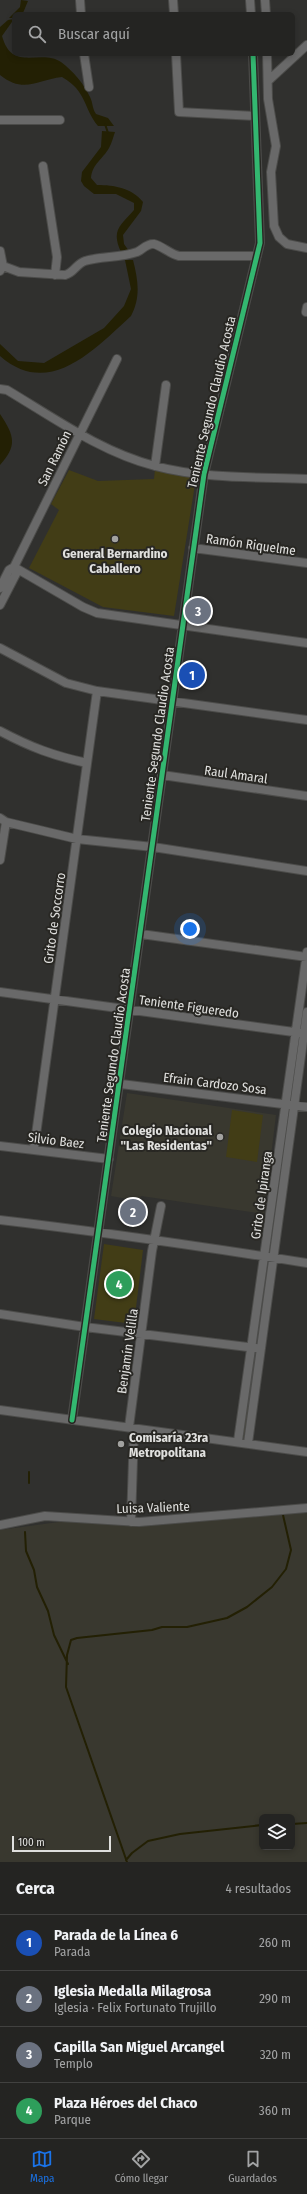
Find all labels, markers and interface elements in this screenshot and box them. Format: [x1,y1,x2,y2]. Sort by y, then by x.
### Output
search box [12,12,295,56]
icon: search [26,23,48,45]
text: Buscar aquí [58,25,130,43]
street label: Teniente Segundo Claudio Acosta [184,315,239,490]
street label: San Ramón [35,428,74,488]
street label: Ramón Riquelme [205,531,297,558]
marker: General Bernardino Caballero [110,534,120,544]
place label: General Bernardino Caballero [62,546,168,576]
pin: 3 [185,596,211,626]
street label: Teniente Segundo Claudio Acosta [138,646,177,822]
pin: 1 [179,660,205,690]
street label: Raul Amaral [203,763,269,786]
street label: Grito de Soccorro [41,871,68,965]
your location [180,919,200,939]
street label: Teniente Segundo Claudio Acosta [94,967,133,1143]
street label: Teniente Figueredo [138,992,240,1021]
street label: Efrain Cardozo Sosa [162,1070,268,1097]
place label: Colegio Nacional "Las Residentas" [121,1123,212,1153]
street label: Silvio Baez [27,1130,85,1151]
marker: Colegio Nacional "Las Residentas" [215,1132,225,1142]
street label: Grito de Ipiranga [248,1150,275,1240]
pin: 2 [120,1197,146,1227]
pin: 4 [106,1269,132,1299]
street label: Benjamín Velilla [114,1308,141,1395]
place label: Comisaría 23ra Metropolitana [129,1430,209,1460]
marker: Comisaría 23ra Metropolitana [116,1439,126,1449]
street label: Luisa Valiente [116,1499,190,1516]
map controls [259,1814,295,1850]
button: layers [259,1814,295,1850]
scale bar [12,1834,111,1853]
text: 100 m [18,1836,45,1849]
text: Cerca [16,1878,55,1899]
text: 4 resultados [225,1881,291,1896]
text: Parada de la Línea 6 [54,1926,178,1944]
text: 1 [26,1935,32,1950]
text: 260 m [259,1935,291,1950]
text: Parada [54,1944,90,1959]
text: Iglesia Medalla Milagrosa [54,1982,211,2000]
text: 2 [26,1991,32,2006]
text: 290 m [259,1991,291,2006]
text: Iglesia · Felix Fortunato Trujillo [54,2000,216,2015]
text: Capilla San Miguel Arcangel [54,2038,224,2056]
text: 3 [26,2047,32,2062]
text: 320 m [260,2047,291,2062]
text: Templo [54,2056,93,2071]
text: Plaza Héroes del Chaco [54,2094,197,2112]
text: 4 [26,2103,32,2118]
text: 360 m [259,2103,291,2118]
text: Parque [54,2112,91,2127]
tab: Mapa [30,2148,54,2185]
tab: Cómo llegar [115,2148,168,2185]
tab: Guardados [228,2148,277,2185]

